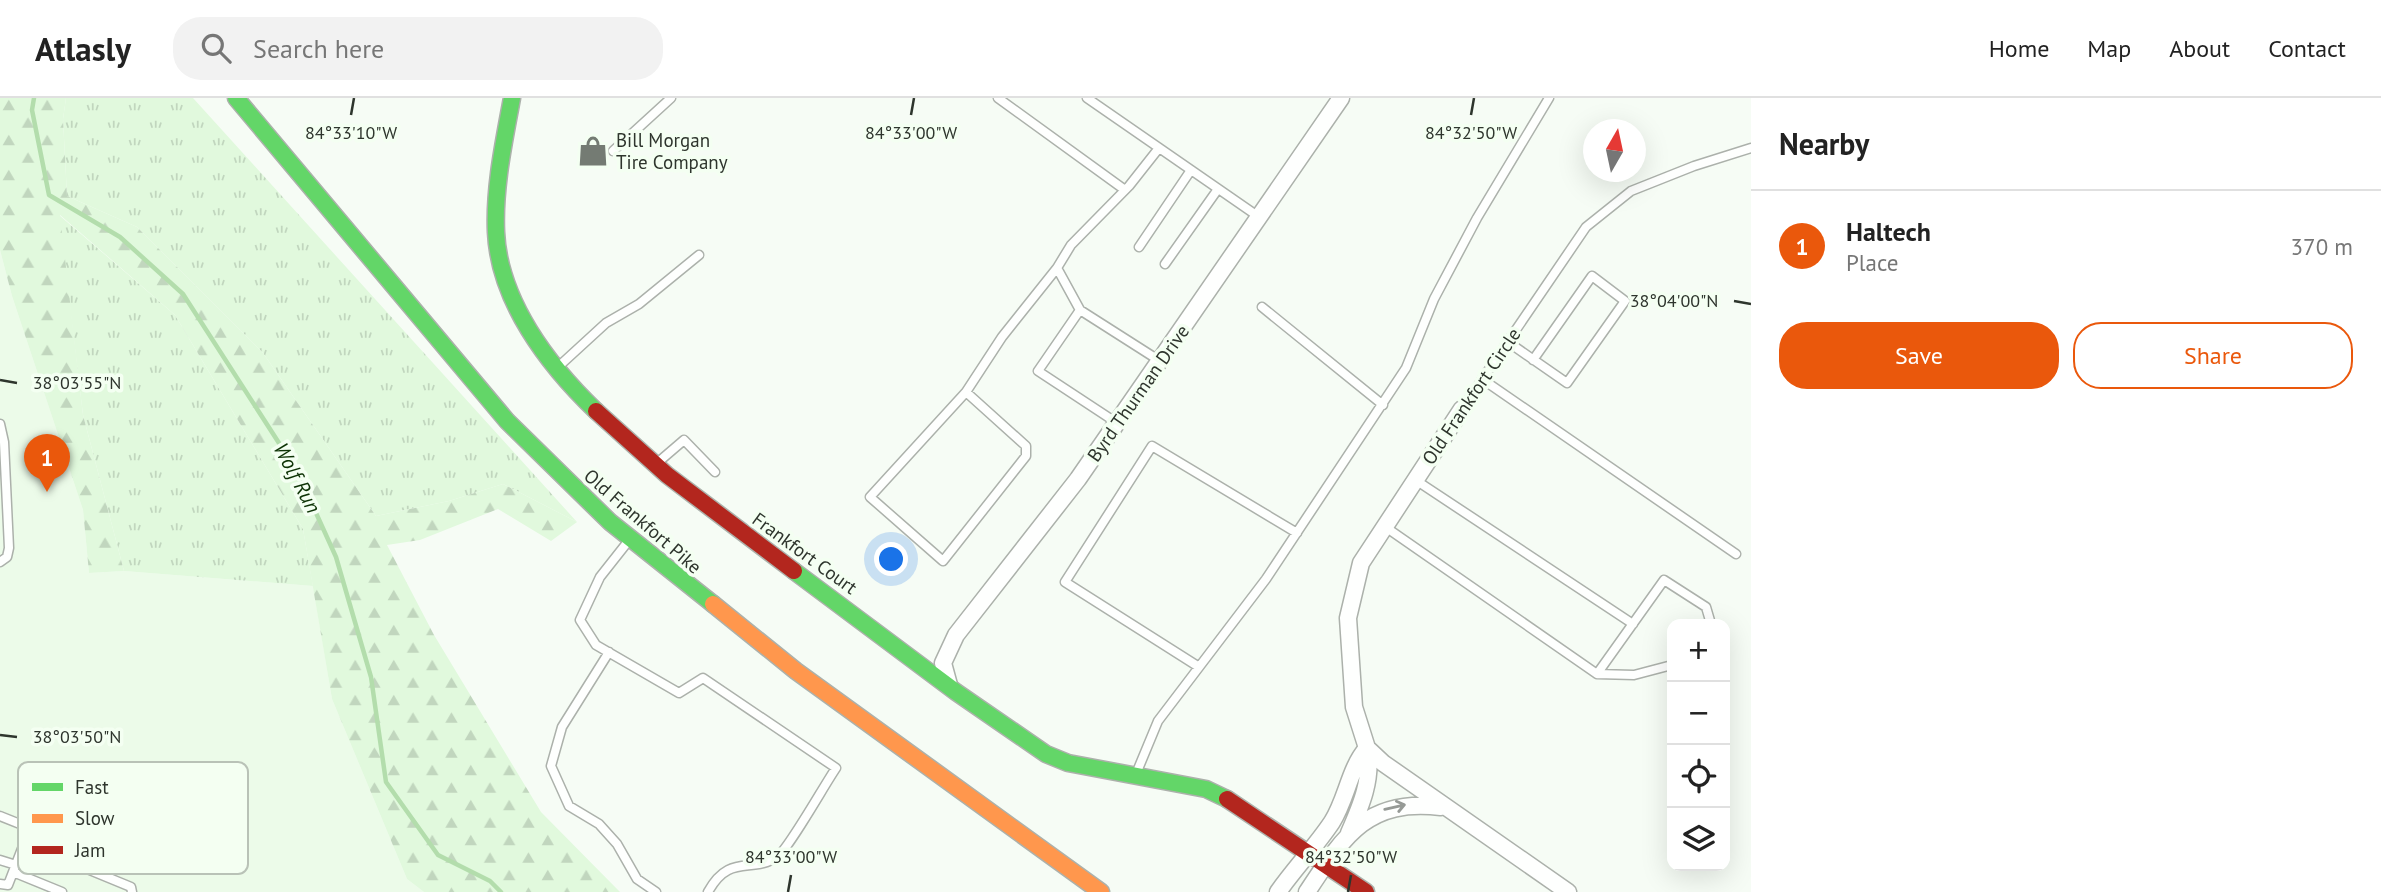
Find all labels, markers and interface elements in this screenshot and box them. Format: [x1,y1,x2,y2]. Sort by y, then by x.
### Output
search box [173,17,663,80]
text: Atlasly [35,27,131,70]
icon: search [197,29,235,67]
text: Search here [253,32,384,65]
text: Home [1989,33,2049,64]
text: Map [2087,33,2131,64]
text: About [2169,33,2230,64]
text: Contact [2268,33,2346,64]
north arrow [1583,119,1646,182]
text: 84°33'10"W [305,121,397,144]
text: 84°33'00"W [865,121,957,144]
text: 84°32'50"W [1425,121,1517,144]
text: Nearby [1779,124,1869,163]
place label: Bill Morgan Tire Company [616,128,728,174]
shop icon: Bill Morgan Tire Company [576,134,610,168]
text: Haltech [1846,215,1931,248]
text: 1 [1795,232,1809,261]
text: 370 m [2291,232,2353,261]
text: Place [1846,248,1899,277]
text: 38°04'00"N [1630,289,1718,312]
street label: Byrd Thurman Drive [1082,320,1194,466]
button: Save [1779,322,2059,389]
button: Share [2073,322,2353,389]
street label: Old Frankfort Circle [1416,323,1526,469]
text: 38°03'55"N [33,371,121,394]
pin: 1 [24,434,70,492]
water label: Wolf Run [268,438,327,518]
street label: Old Frankfort Pike [579,463,707,579]
street label: Frankfort Court [748,507,863,599]
your location [874,542,908,576]
map controls [1667,619,1730,871]
button: + [1667,619,1730,682]
button: − [1667,682,1730,745]
text: 38°03'50"N [33,725,121,748]
button: locate [1667,745,1730,808]
legend [18,762,248,874]
text: Fast [75,775,109,799]
one-way arrow [1383,800,1406,813]
text: Slow [75,806,115,830]
button: layers [1667,808,1730,871]
text: Jam [74,838,105,862]
text: 84°33'00"W [745,845,837,868]
text: 84°32'50"W [1305,845,1397,868]

